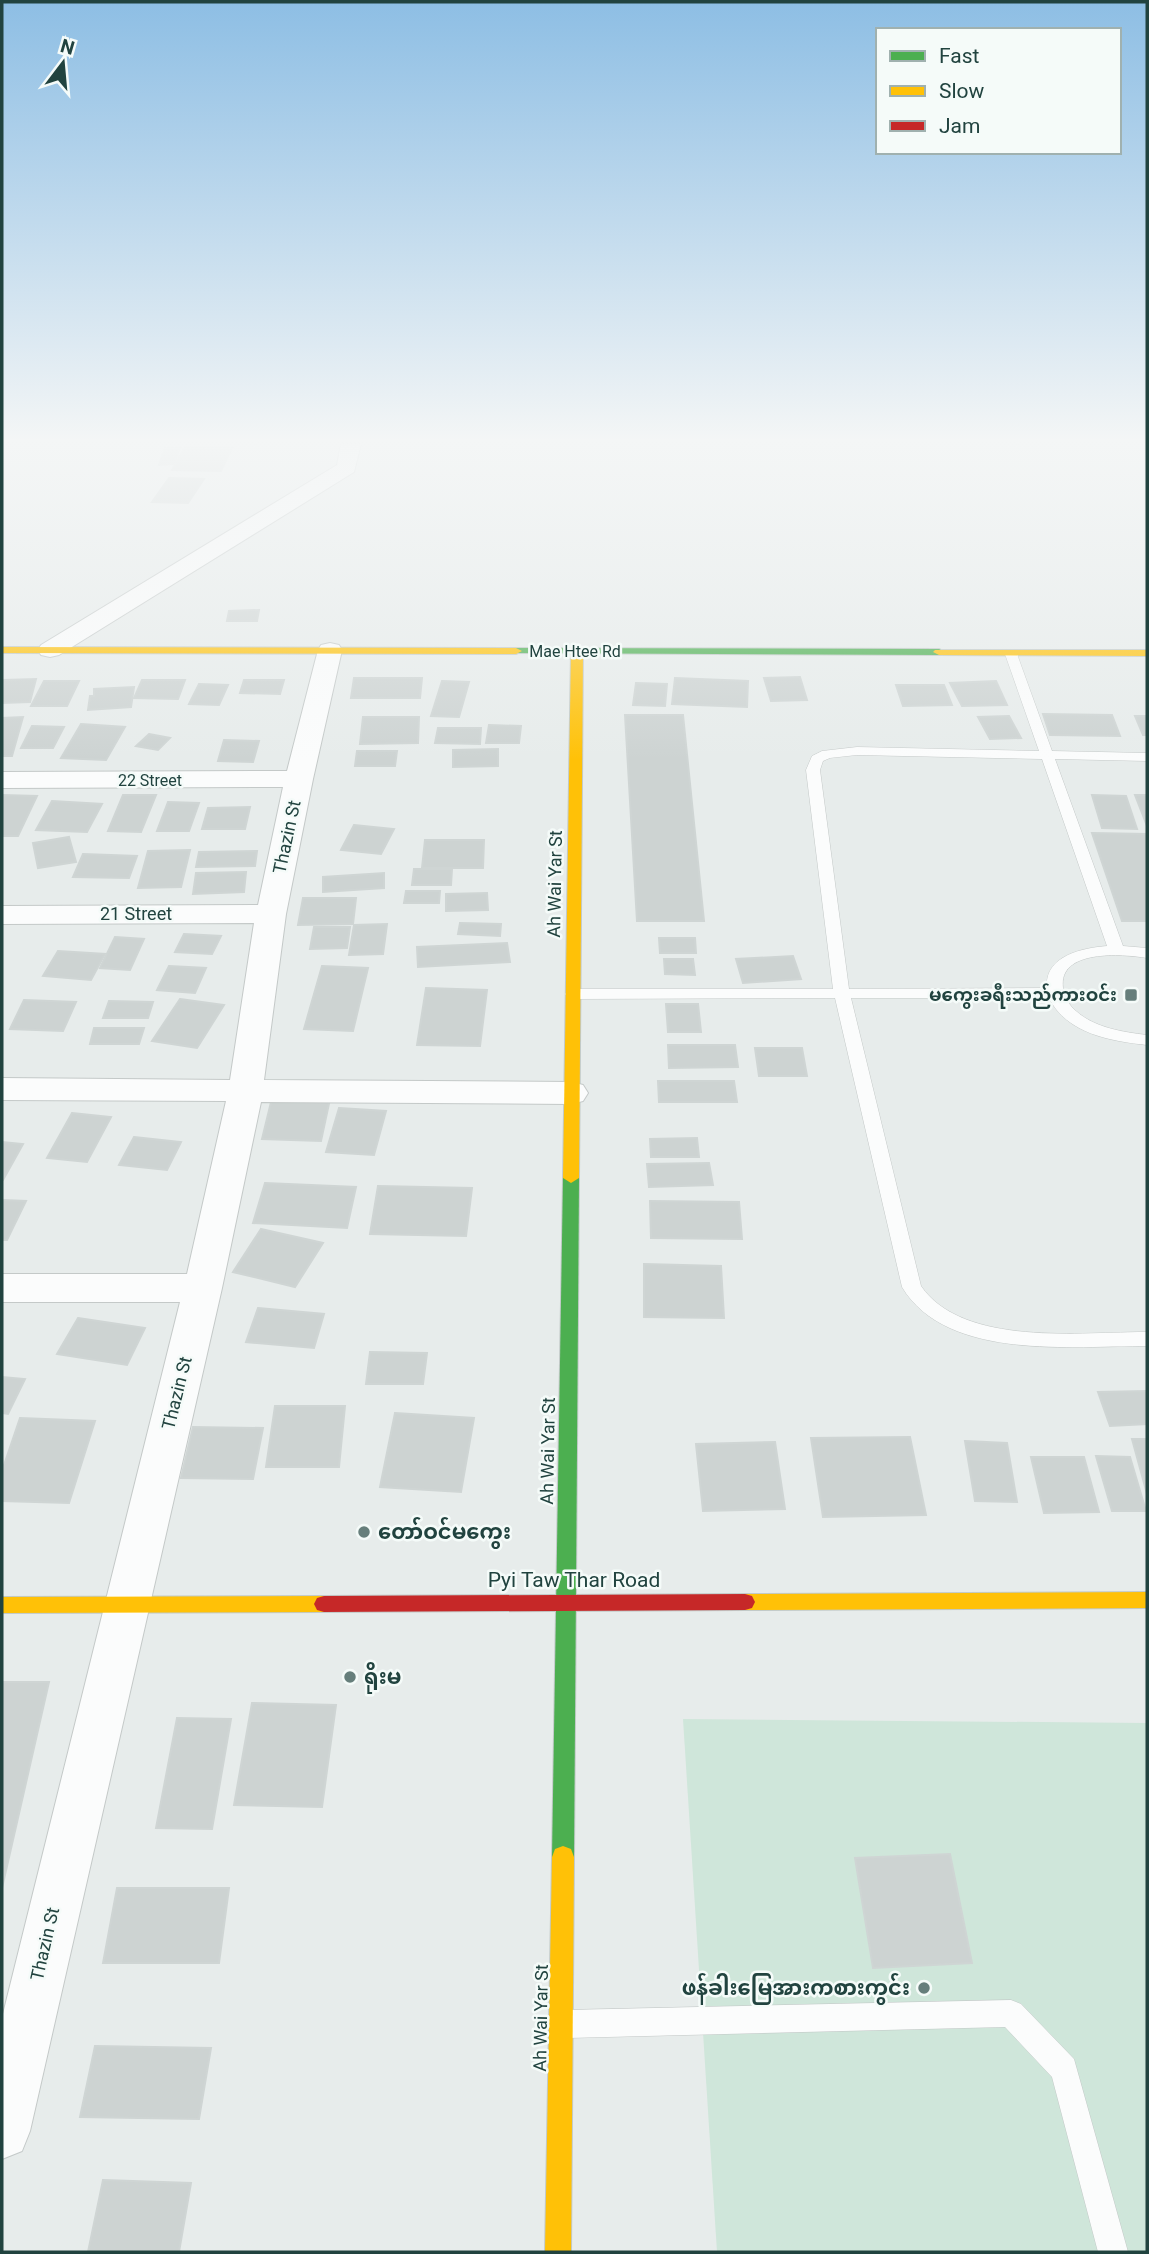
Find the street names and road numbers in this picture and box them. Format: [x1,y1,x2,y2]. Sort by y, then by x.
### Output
street label: Mae Htee Rd [529,642,621,661]
street label: 22 Street [118,771,182,790]
street label: Thazin St [268,798,305,876]
street label: Ah Wai Yar St [543,830,566,938]
street label: 21 Street [100,903,172,924]
street label: Thazin St [157,1354,196,1432]
street label: Ah Wai Yar St [536,1397,559,1505]
street label: Pyi Taw Thar Road [488,1568,660,1592]
street label: Thazin St [26,1905,63,1983]
street label: Ah Wai Yar St [529,1964,552,2072]

